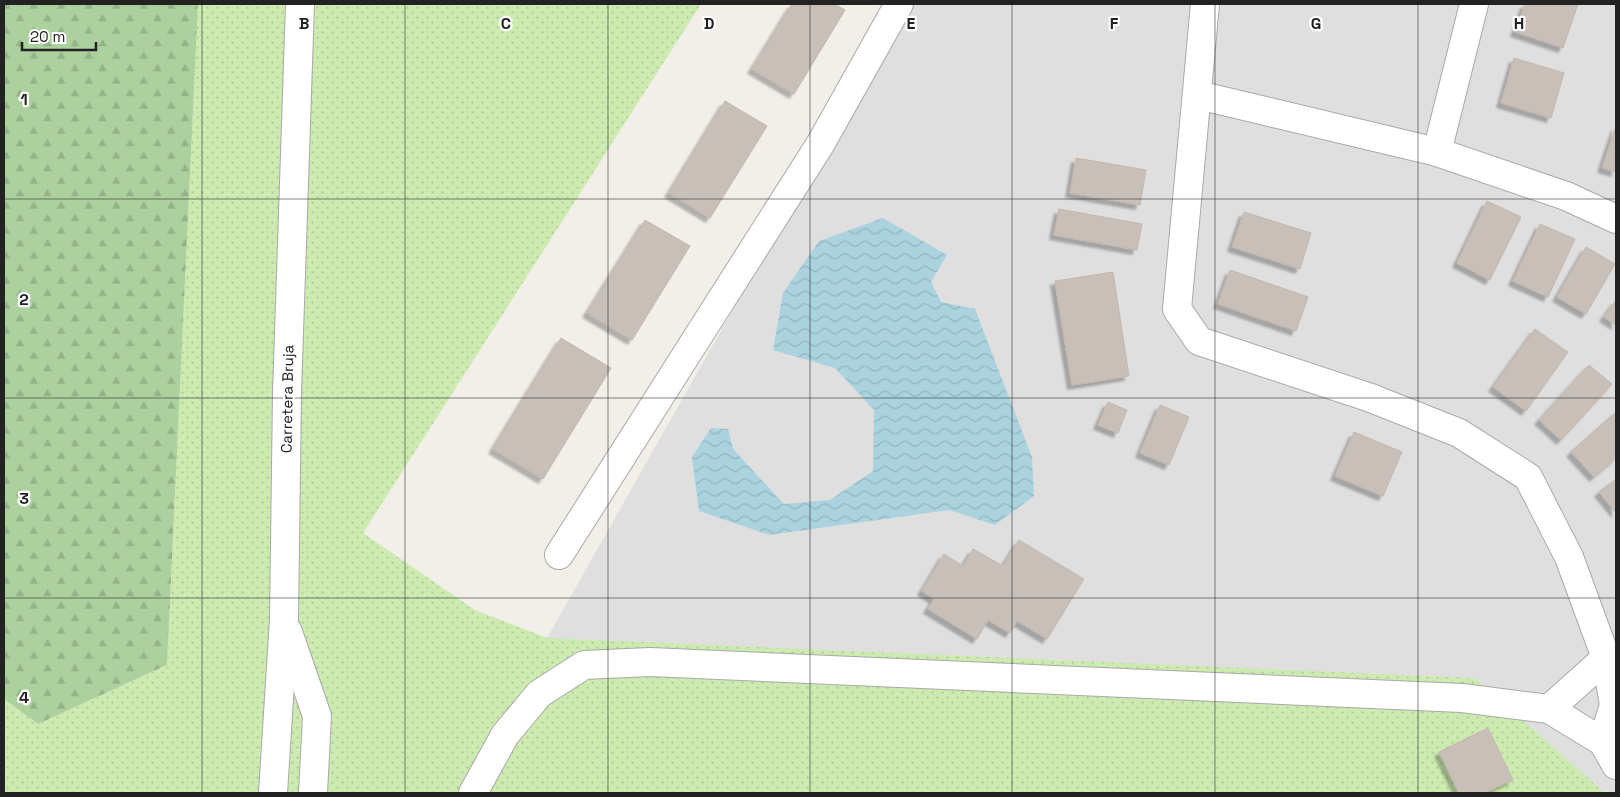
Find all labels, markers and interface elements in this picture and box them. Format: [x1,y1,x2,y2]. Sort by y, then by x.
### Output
text: B [299,13,309,34]
text: C [501,13,511,34]
text: D [704,13,714,34]
text: E [907,13,916,34]
text: F [1110,13,1119,34]
text: G [1311,13,1321,34]
text: H [1514,13,1524,34]
scale bar [22,20,96,52]
text: 20 m [30,27,65,46]
text: 1 [20,89,28,110]
text: 2 [19,289,29,310]
street label: Carretera Bruja [277,344,297,453]
text: 3 [19,488,29,509]
text: 4 [19,687,29,708]

